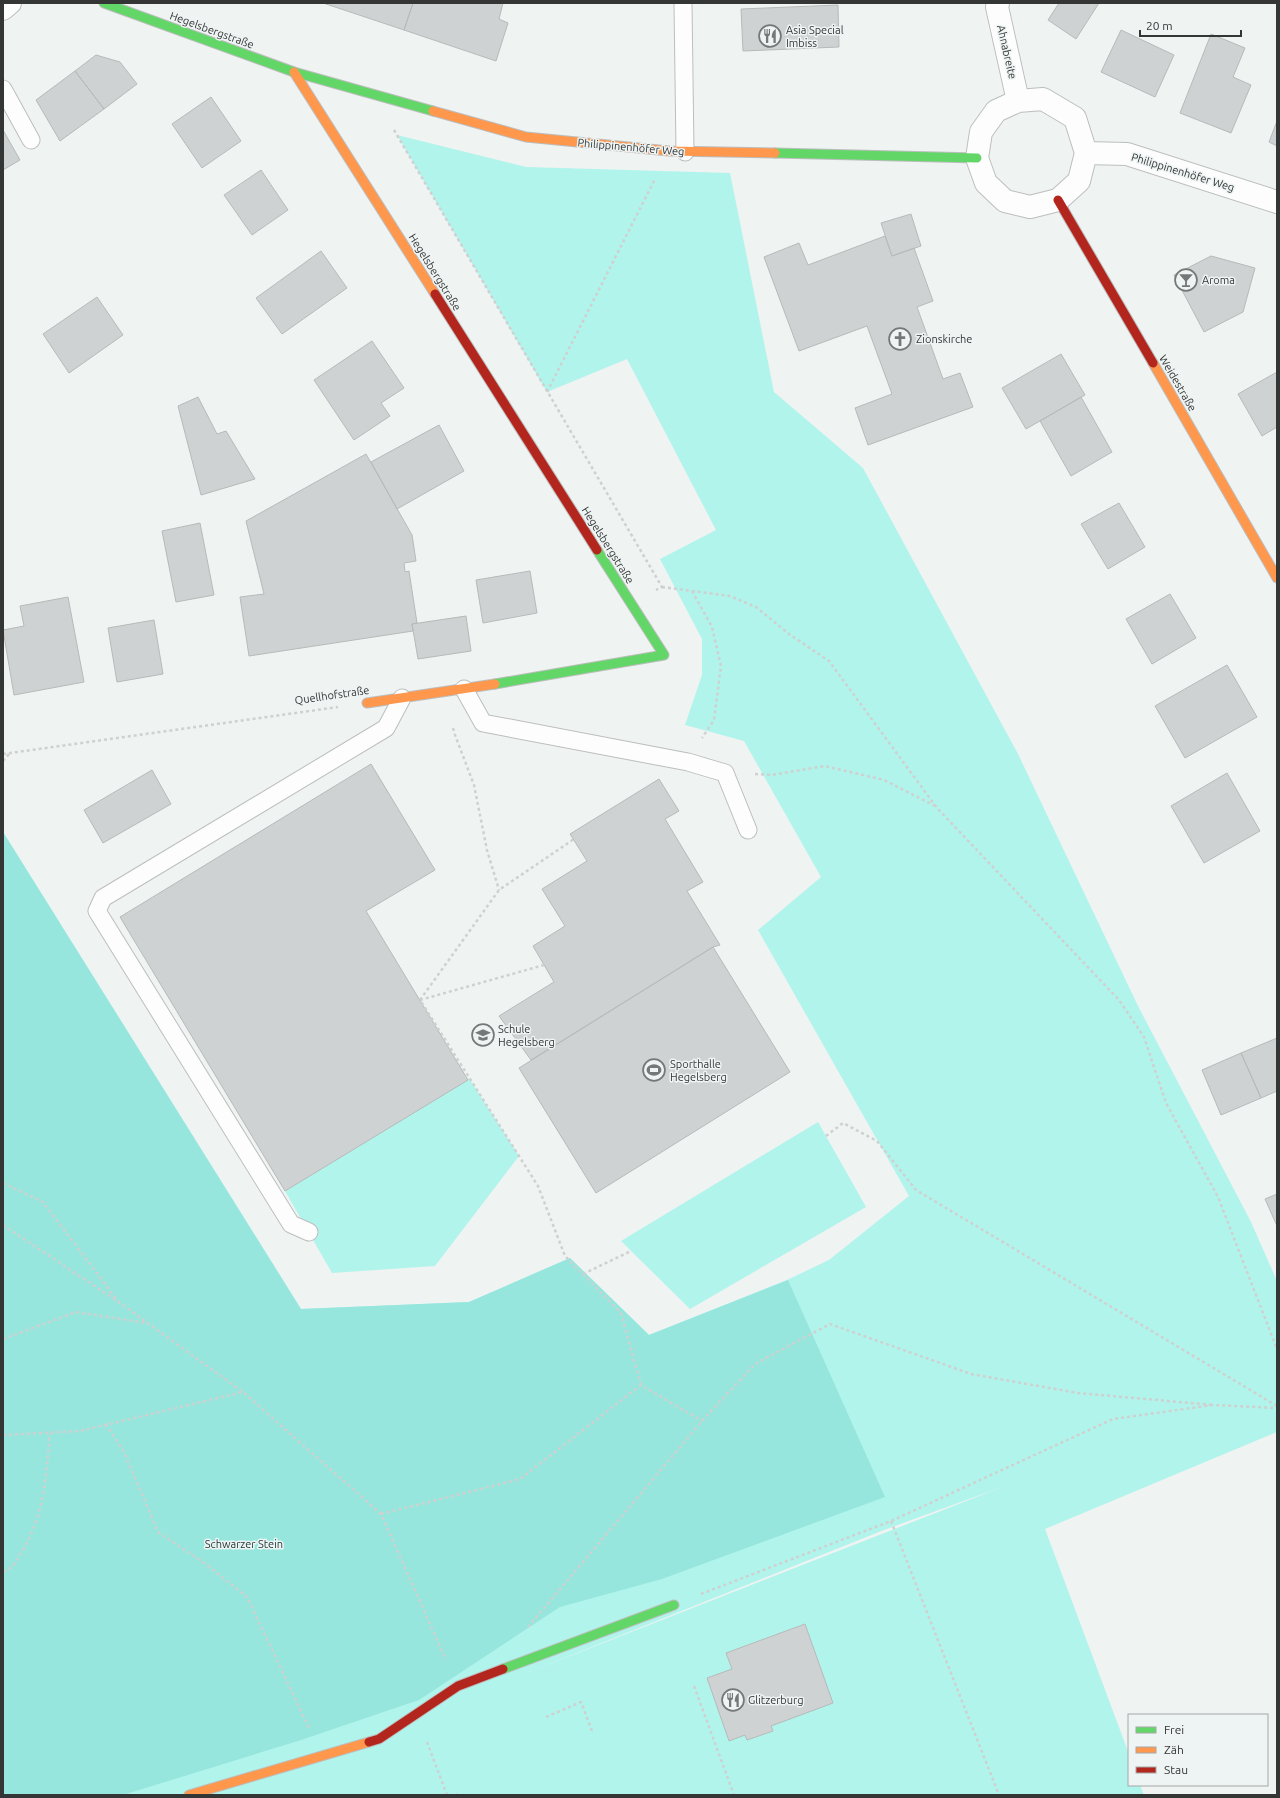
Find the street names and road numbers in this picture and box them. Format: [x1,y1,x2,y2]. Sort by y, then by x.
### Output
street label: Hegelsbergstraße [168,9,256,51]
street label: Ahnabreite [995,24,1019,80]
street label: Philippinenhöfer Weg [577,136,685,158]
street label: Philippinenhöfer Weg [1130,151,1236,193]
street label: Hegelsbergstraße [406,231,464,313]
street label: Weidestraße [1157,353,1199,413]
street label: Hegelsbergstraße [579,504,637,586]
street label: Quellhofstraße [294,684,370,706]

